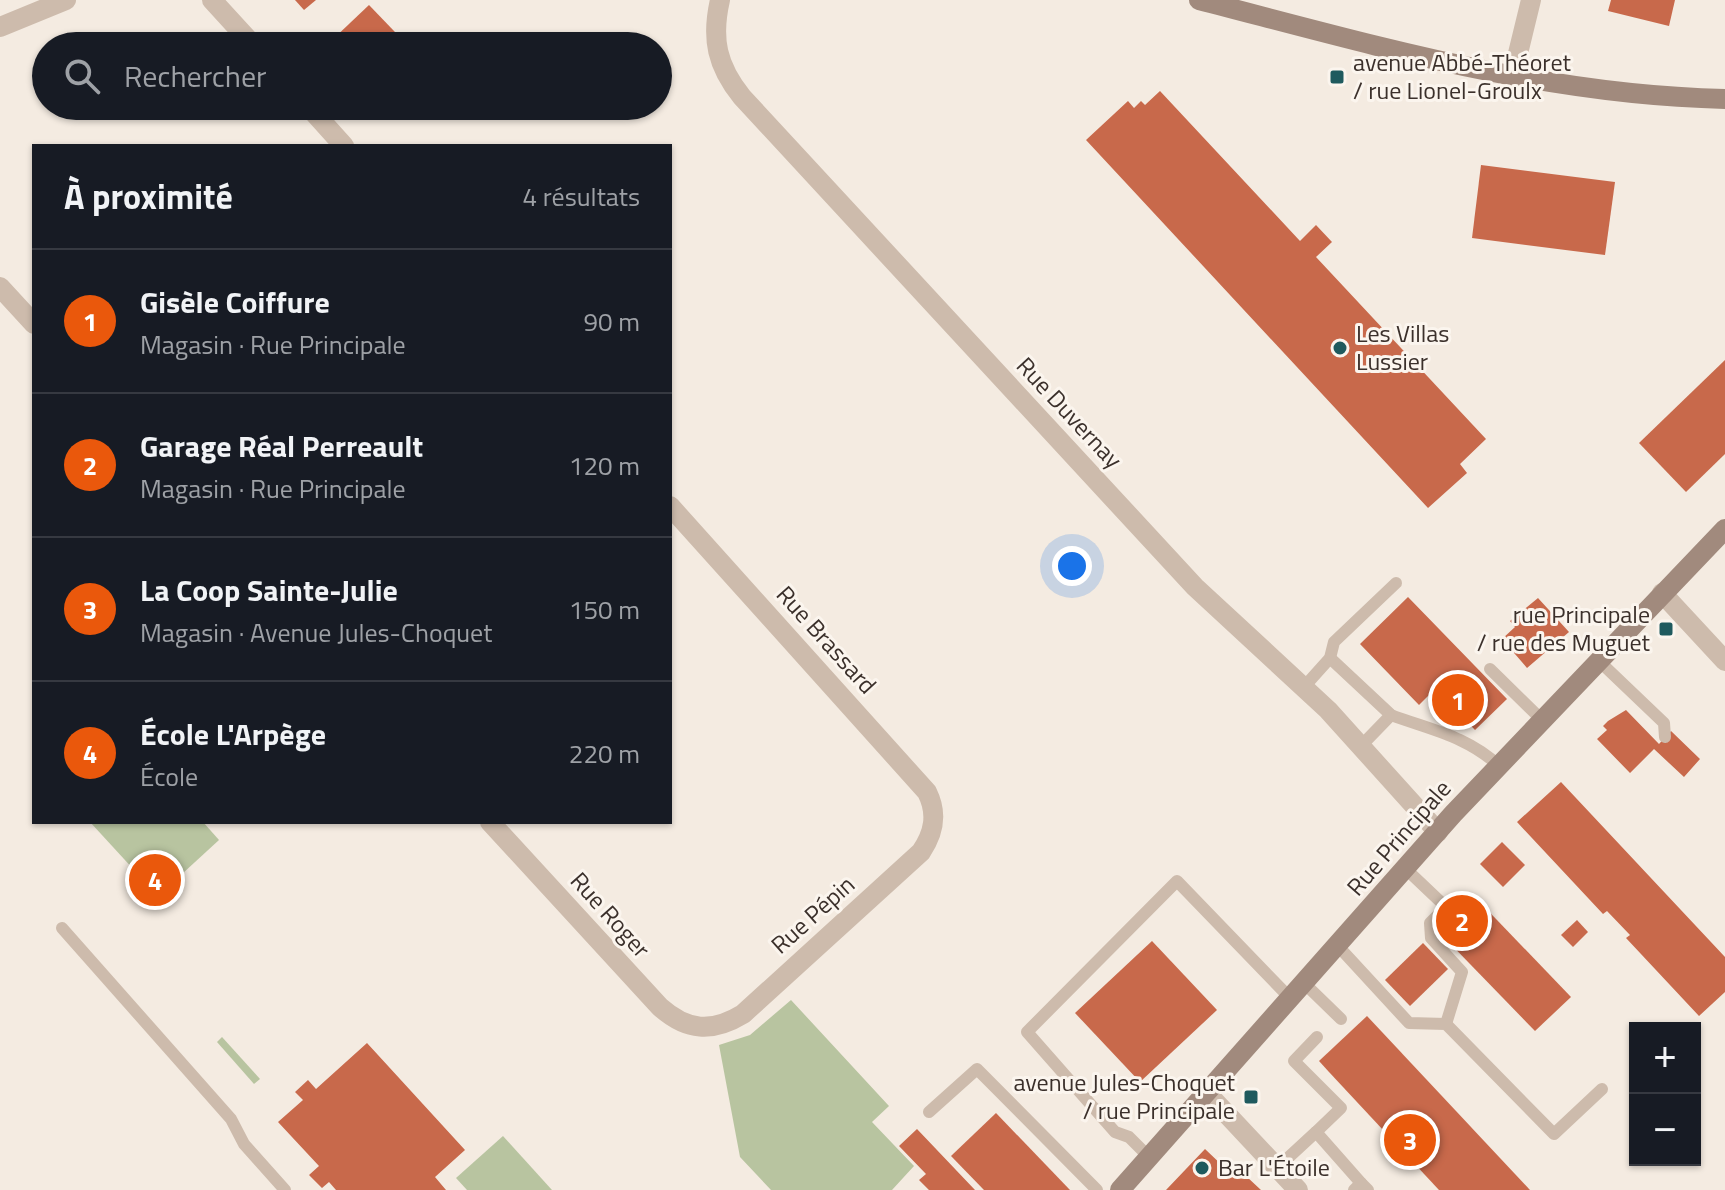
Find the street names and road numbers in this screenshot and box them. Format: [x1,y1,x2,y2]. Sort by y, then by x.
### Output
street label: Rue Duvernay [1008,348,1131,477]
street label: Rue Brassard [768,577,885,702]
street label: Rue Principale [1338,771,1459,903]
street label: Rue Roger [562,863,659,965]
street label: Rue Pépin [762,867,862,962]

